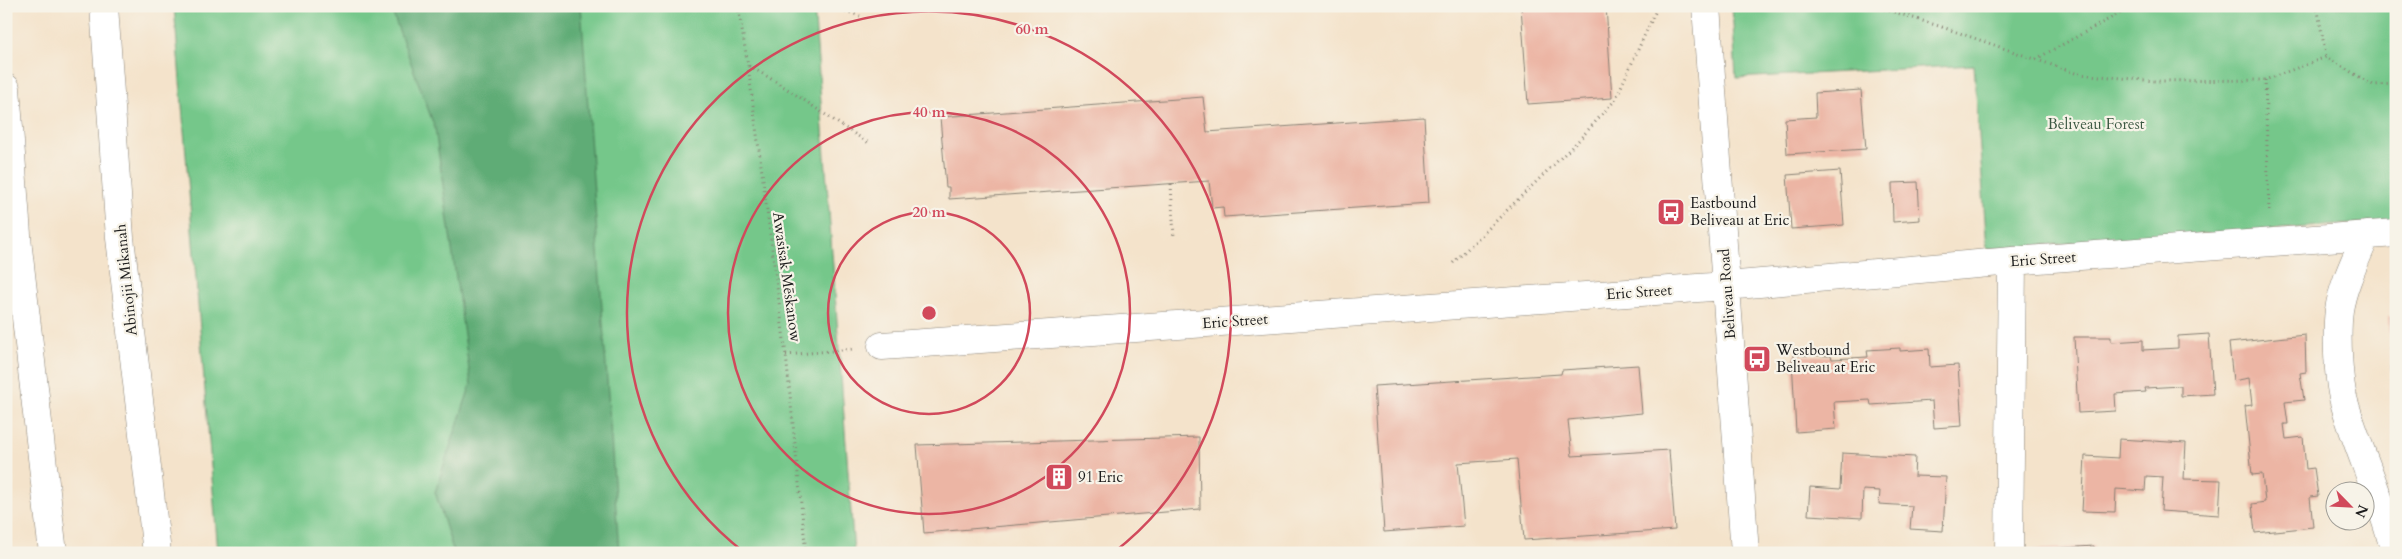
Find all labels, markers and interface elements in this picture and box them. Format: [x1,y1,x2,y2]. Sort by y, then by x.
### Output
text: 60 m [1015,19,1049,39]
text: 40 m [912,102,946,122]
park label: Beliveau Forest [2048,114,2145,134]
place label: Eastbound Beliveau at Eric [1690,193,1789,230]
bus stop icon: Eastbound Beliveau at Eric [1656,197,1686,227]
text: 20 m [912,202,946,222]
street label: Awasisak Mēskanow [768,211,806,343]
street label: Abinojii Mikanah [110,222,142,337]
street label: Eric Street [2009,247,2077,271]
street label: Beliveau Road [1714,248,1740,340]
street label: Eric Street [1605,280,1673,304]
centre of rings [920,304,938,322]
street label: Eric Street [1201,309,1269,333]
place label: Westbound Beliveau at Eric [1775,340,1875,377]
bus stop icon: Westbound Beliveau at Eric [1742,344,1772,374]
building icon: 91 Eric [1044,462,1074,492]
place label: 91 Eric [1078,467,1123,487]
north arrow [2324,482,2374,532]
text: N [2350,502,2373,521]

